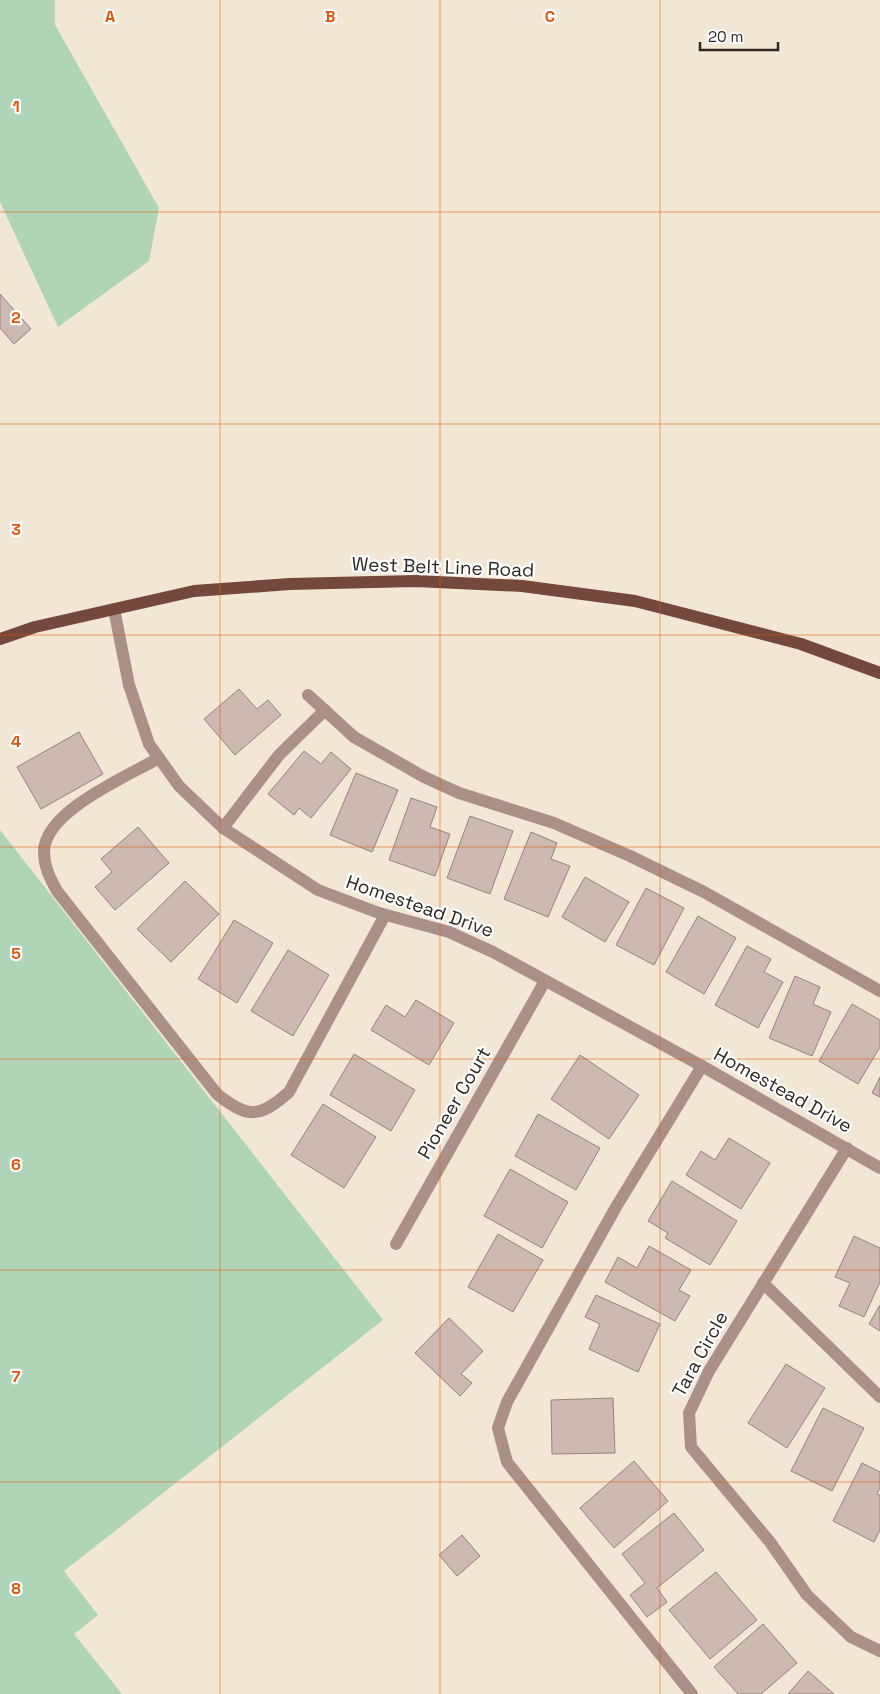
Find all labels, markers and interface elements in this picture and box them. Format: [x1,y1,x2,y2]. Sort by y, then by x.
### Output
text: A [105,6,115,27]
text: B [325,6,335,27]
text: C [545,6,555,27]
scale bar [700,20,778,52]
text: 20 m [708,27,743,46]
text: 1 [12,96,20,117]
text: 2 [11,307,21,328]
text: 3 [11,519,21,540]
street label: West Belt Line Road [351,551,535,583]
text: 4 [11,731,21,752]
street label: Homestead Drive [343,869,497,943]
text: 5 [11,943,21,964]
street label: Pioneer Court [412,1042,496,1164]
street label: Homestead Drive [709,1042,857,1138]
text: 6 [11,1154,21,1175]
street label: Tara Circle [666,1307,734,1401]
text: 7 [12,1366,21,1387]
text: 8 [11,1578,21,1599]

